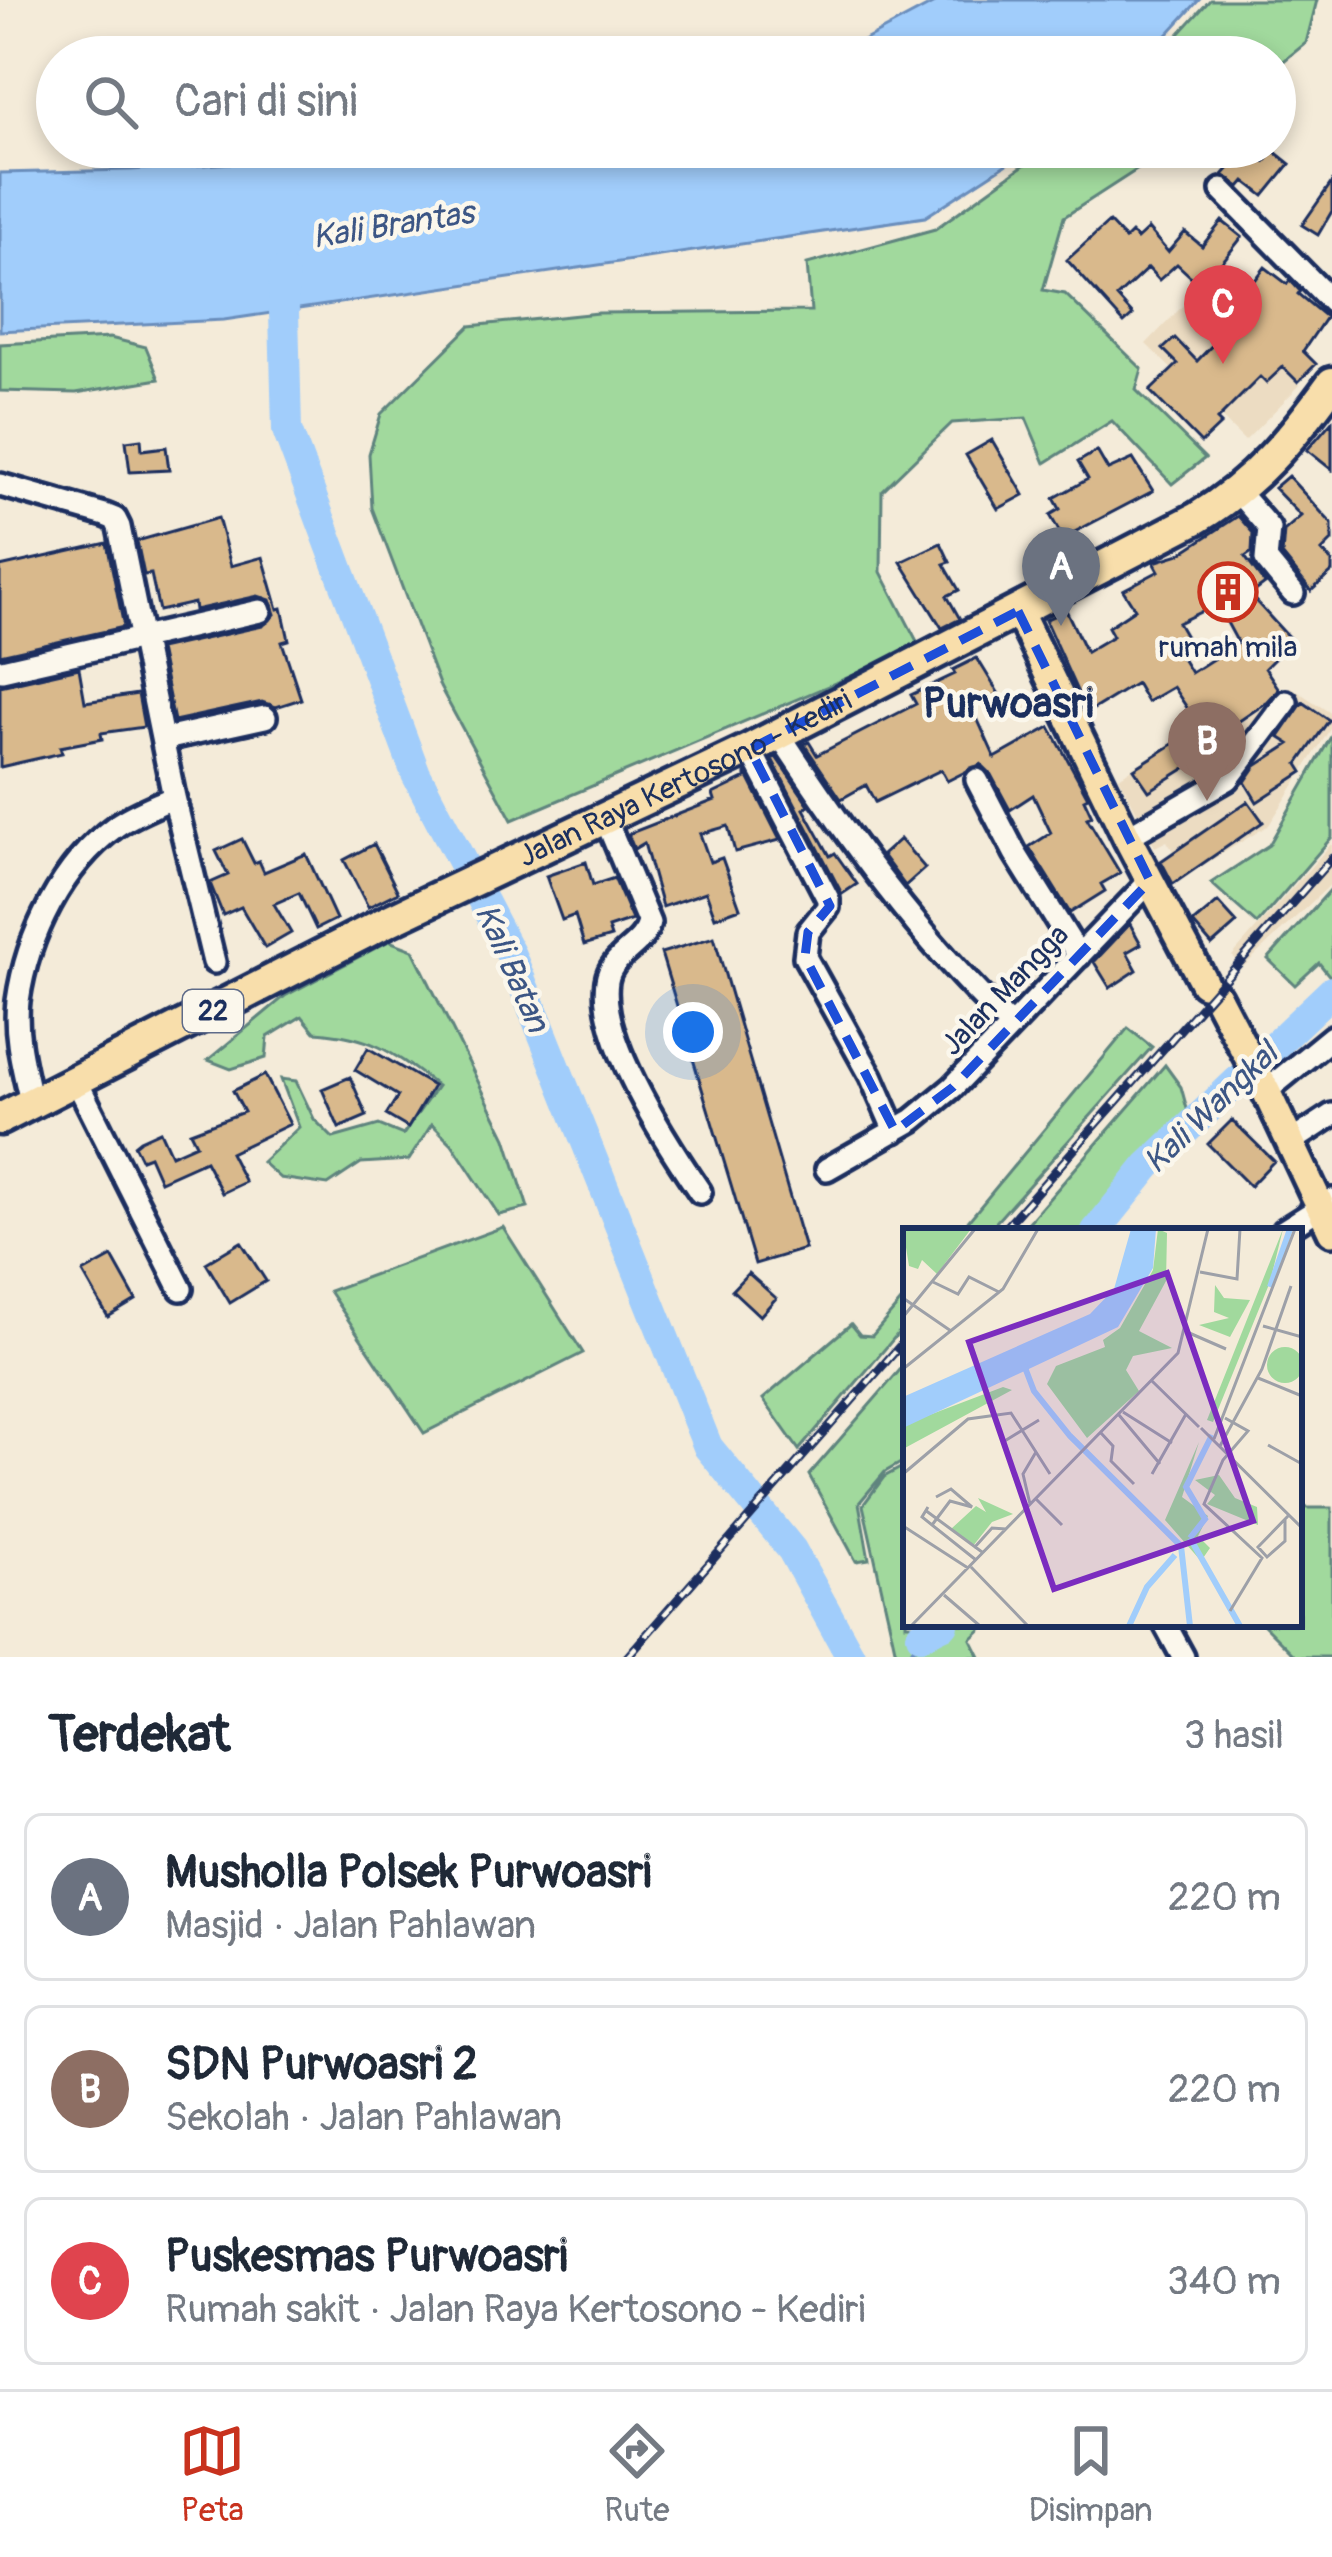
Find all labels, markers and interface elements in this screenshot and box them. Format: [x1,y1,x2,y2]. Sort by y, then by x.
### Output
search box [36,36,1296,168]
icon: search [78,69,144,135]
text: Cari di sini [174,74,358,130]
water label: Kali Brantas [309,192,480,258]
pin: C [1184,265,1262,364]
pin: A [1022,527,1100,626]
building icon: rumah mila [1197,561,1259,623]
place label: rumah mila [1158,629,1298,666]
district label: Purwoasri [923,678,1093,730]
street label: Jalan Raya Kertosono - Kediri [512,681,858,875]
pin: B [1168,702,1246,801]
water label: Kali Batan [466,898,559,1039]
street label: Jalan Mangga [933,917,1077,1063]
road number: 22 [183,990,243,1032]
your location [663,1002,723,1062]
water label: Kali Wangkal [1135,1032,1289,1182]
inset map [903,1228,1302,1627]
text: Terdekat [48,1703,230,1767]
text: 3 hasil [1184,1711,1284,1760]
text: Musholla Polsek Purwoasri [165,1845,651,1901]
text: A [77,1873,103,1922]
text: 220 m [1168,1873,1281,1922]
text: Masjid · Jalan Pahlawan [165,1901,536,1950]
text: SDN Purwoasri 2 [165,2037,478,2093]
text: B [79,2065,101,2114]
text: 220 m [1168,2065,1281,2114]
text: Sekolah · Jalan Pahlawan [165,2093,562,2142]
text: Puskesmas Purwoasri [165,2229,568,2285]
text: C [78,2257,102,2306]
text: 340 m [1167,2257,1281,2306]
text: Rumah sakit · Jalan Raya Kertosono - Kediri [165,2285,865,2334]
tab: Peta [179,2418,245,2531]
tab: Rute [604,2418,670,2531]
tab: Disimpan [1028,2418,1153,2531]

